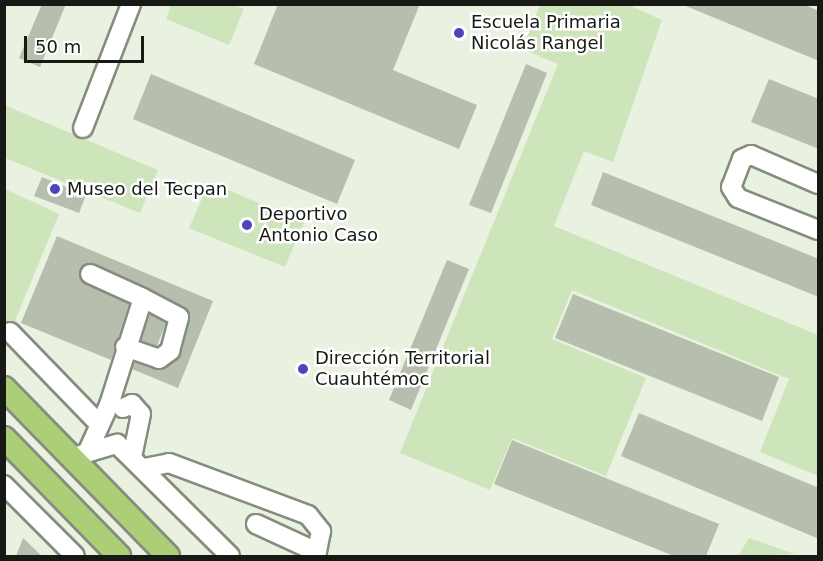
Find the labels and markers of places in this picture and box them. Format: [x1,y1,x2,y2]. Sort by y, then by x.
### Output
place label: Escuela Primaria Nicolás Rangel [471,12,621,54]
marker: Escuela Primaria Nicolás Rangel [452,26,466,40]
place label: Museo del Tecpan [67,178,227,200]
marker: Museo del Tecpan [48,182,62,196]
place label: Deportivo Antonio Caso [259,204,378,246]
marker: Deportivo Antonio Caso [240,218,254,232]
place label: Dirección Territorial Cuauhtémoc [315,348,490,391]
marker: Dirección Territorial Cuauhtémoc [296,362,310,376]

